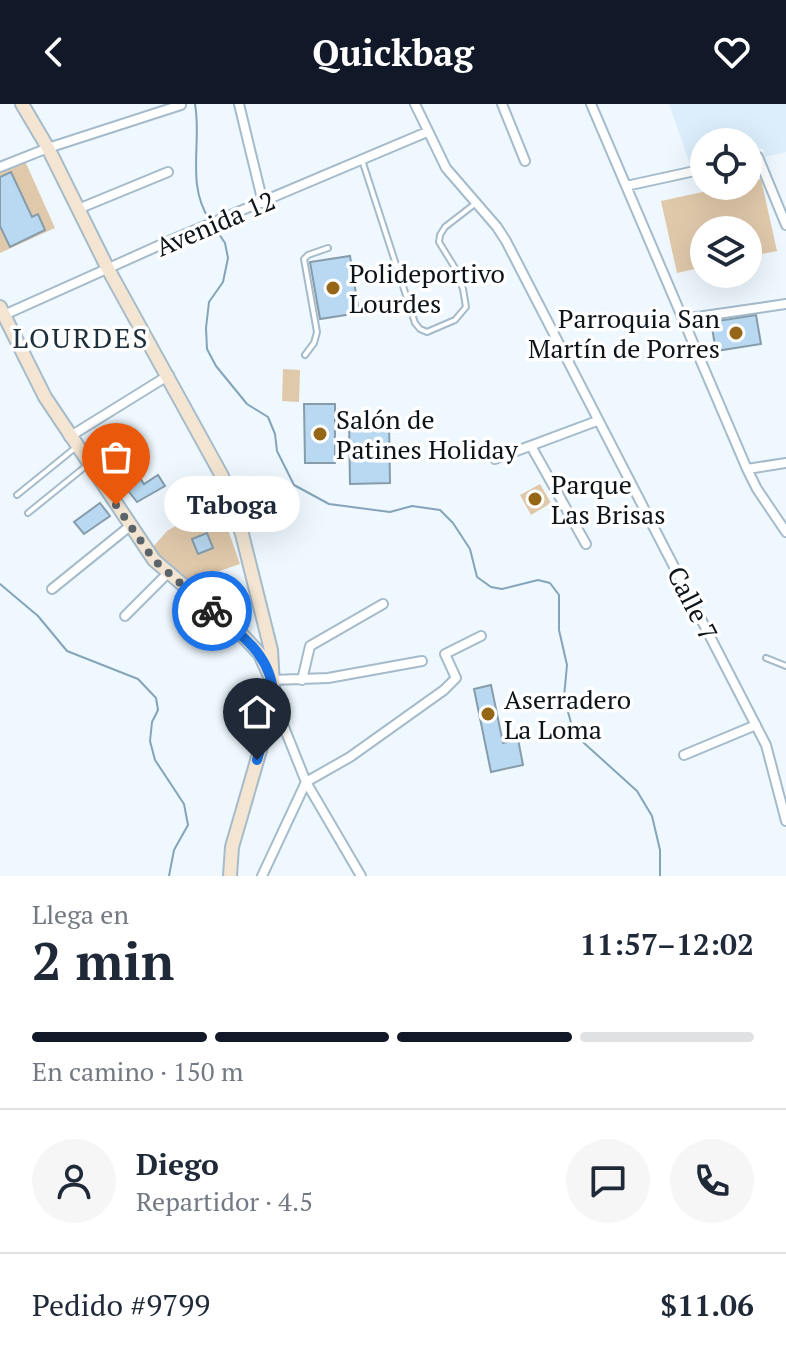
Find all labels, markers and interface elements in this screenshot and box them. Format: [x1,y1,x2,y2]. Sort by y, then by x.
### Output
text: Quickbag [312,29,474,76]
icon: back [32,30,76,74]
icon: heart [710,30,754,74]
map controls [690,128,762,288]
button: locate [690,128,762,200]
street label: Avenida 12 [150,183,280,263]
button: layers [690,216,762,288]
place label: Polideportivo Lourdes [349,256,505,320]
marker: Polideportivo Lourdes [324,279,342,297]
place label: Parroquia San Martín de Porres [528,301,720,365]
district label: LOURDES [12,319,150,356]
marker: Parroquia San Martín de Porres [727,324,745,342]
place label: Salón de Patines Holiday [336,402,519,466]
pin [82,423,150,505]
marker: Salón de Patines Holiday [311,425,329,443]
icon: bag [94,435,138,479]
place label: Parque Las Brisas [551,467,665,531]
callout: Taboga [164,477,300,533]
text: Taboga [187,487,277,521]
marker: Parque Las Brisas [526,490,544,508]
street label: Calle 7 [660,560,726,646]
courier [172,571,252,651]
icon: bike [190,589,234,633]
pin [223,678,291,760]
place label: Aserradero La Loma [504,682,631,746]
icon: home [235,690,279,734]
marker: Aserradero La Loma [479,705,497,723]
text: Llega en [32,897,129,931]
text: 11:57–12:02 [580,924,754,964]
text: 2 min [32,926,174,995]
text: En camino · 150 m [32,1054,243,1088]
button: person [32,1139,116,1223]
button: chat [566,1139,650,1223]
button: phone [670,1139,754,1223]
text: Diego [136,1144,219,1184]
text: Repartidor · 4.5 [136,1184,313,1218]
text: Pedido #9799 [32,1285,210,1325]
text: $11.06 [660,1285,754,1325]

